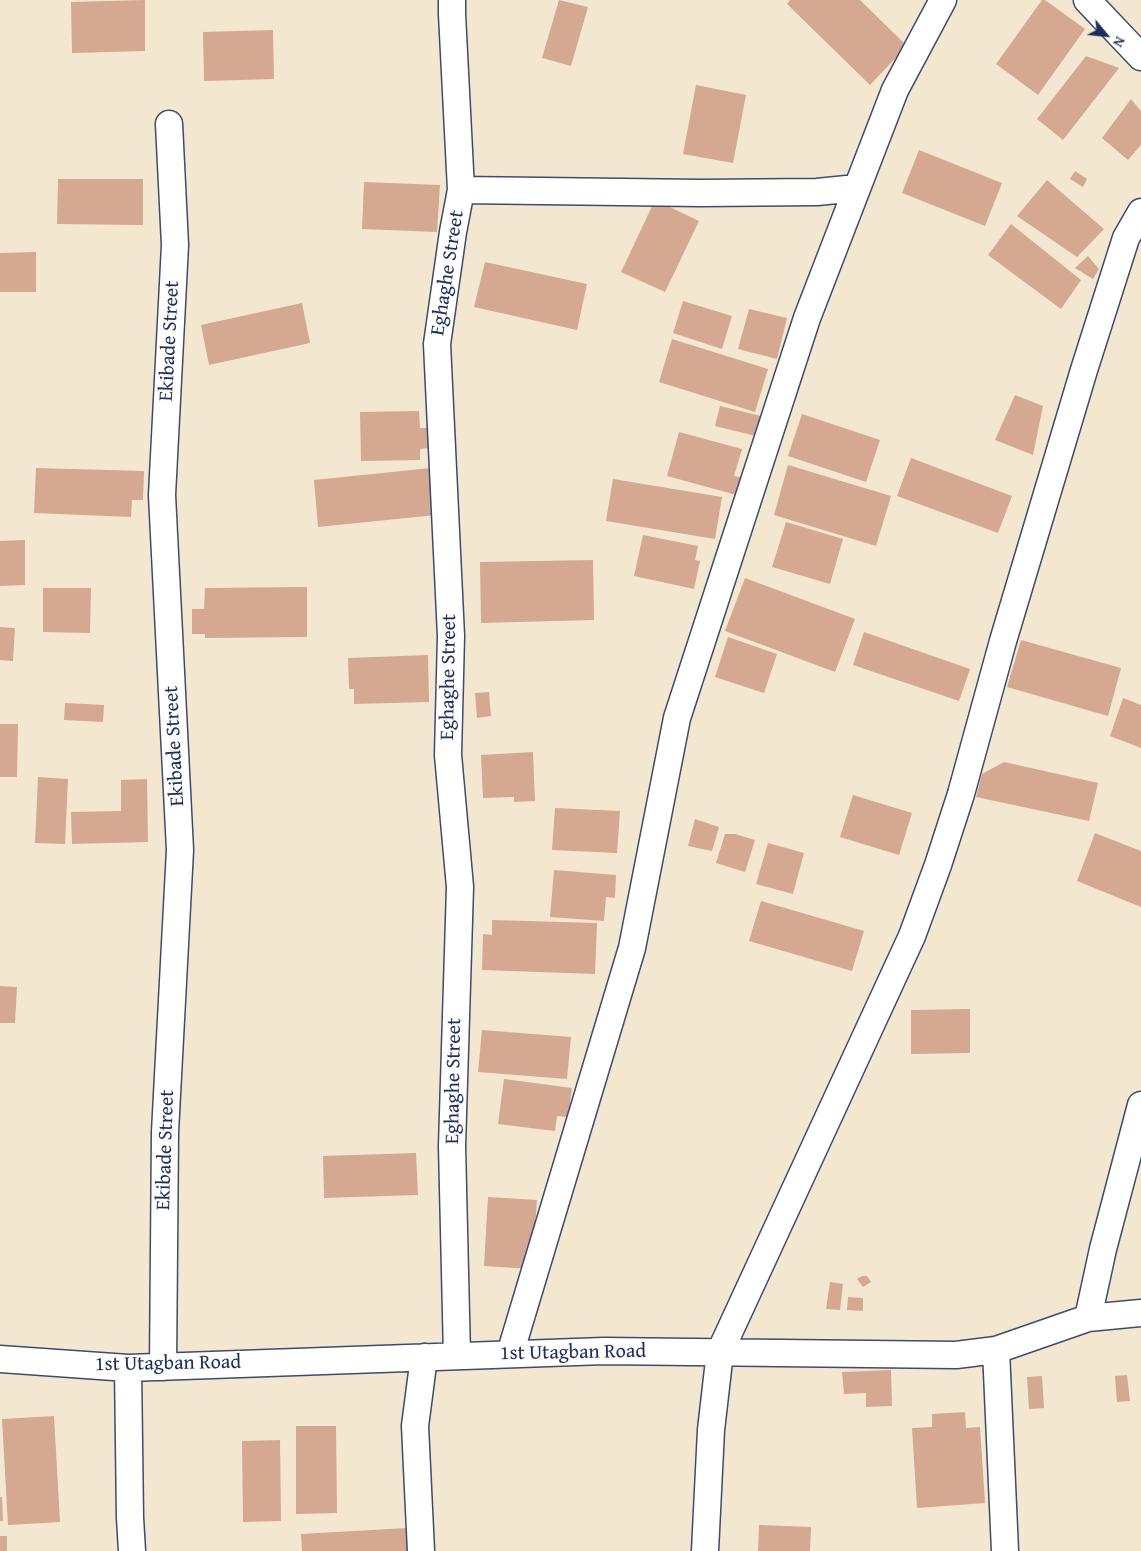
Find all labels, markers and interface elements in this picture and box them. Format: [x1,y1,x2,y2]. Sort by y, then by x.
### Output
north arrow [1081,10,1131,60]
text: N [1108,33,1130,51]
street label: Eghaghe Street [426,209,470,337]
street label: Ekibade Street [155,280,185,402]
street label: Eghaghe Street [436,614,462,740]
street label: Ekibade Street [160,685,190,807]
street label: Eghaghe Street [441,1018,467,1144]
street label: Ekibade Street [152,1089,180,1211]
street label: 1st Utagban Road [500,1340,646,1366]
street label: 1st Utagban Road [95,1351,241,1377]

